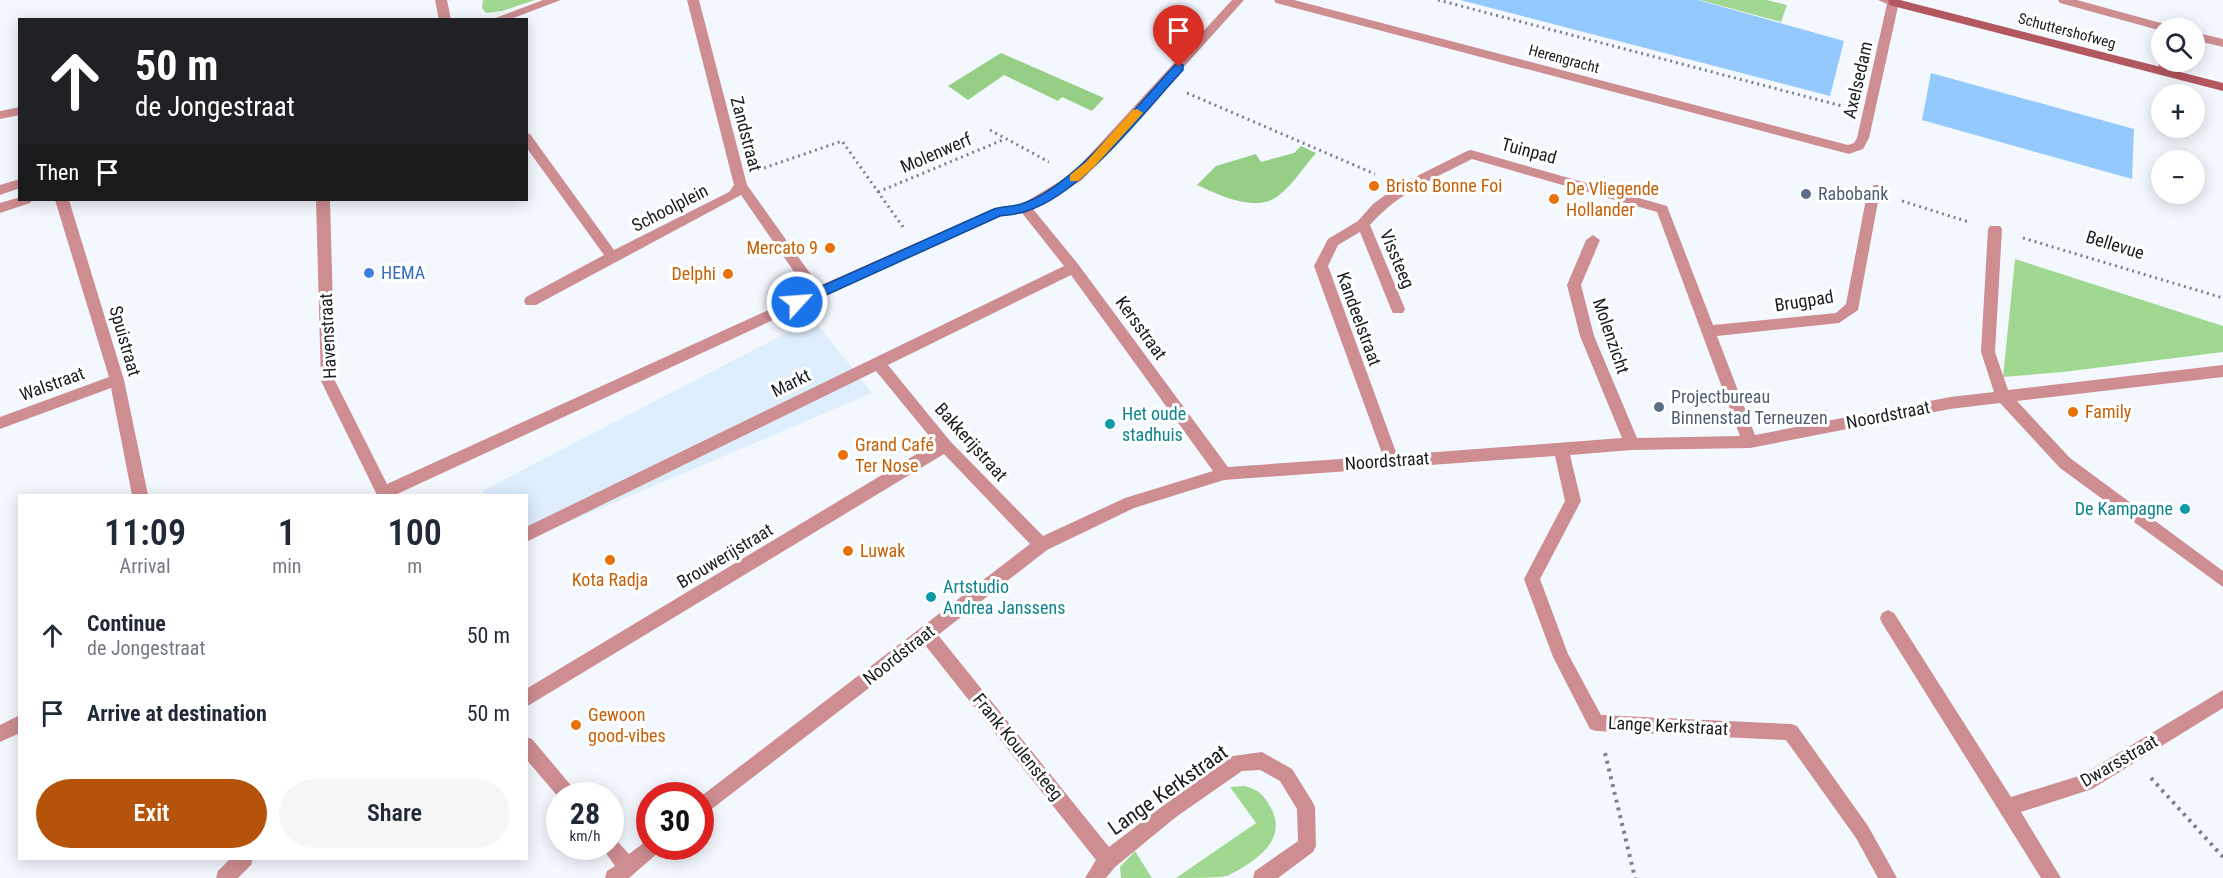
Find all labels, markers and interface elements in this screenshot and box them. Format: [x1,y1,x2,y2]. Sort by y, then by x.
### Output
pin [1153,5,1204,67]
street label: Schuttershofweg [2016,9,2118,53]
icon: arrive [1162,14,1195,47]
map controls [2151,18,2205,204]
button: search [2151,18,2205,72]
street label: Axelsedam [1838,39,1877,120]
text: 50 m [135,41,218,90]
street label: Herengracht [1527,41,1601,77]
icon: ahead [36,42,114,120]
button: + [2151,84,2205,138]
text: de Jongestraat [135,91,295,123]
street label: Zandstraat [726,94,767,174]
street label: Molenwerf [897,128,975,177]
street label: Tuinpad [1499,133,1559,168]
button: − [2151,150,2205,204]
icon: arrive [91,156,124,189]
text: Then [36,160,79,185]
place label: Bristo Bonne Foi [1386,175,1502,196]
place label: De Vliegende Hollander [1566,178,1659,220]
street label: Schoolplein [628,179,711,236]
marker: Bristo Bonne Foi [1367,179,1381,193]
place label: Rabobank [1818,183,1888,204]
marker: Rabobank [1799,187,1813,201]
marker: De Vliegende Hollander [1547,192,1561,206]
street label: Vissteeg [1376,226,1419,291]
street label: Bellevue [2084,226,2147,263]
place label: Mercato 9 [747,237,818,258]
marker: Mercato 9 [823,241,837,255]
place label: HEMA [381,262,426,283]
place label: Delphi [671,263,716,284]
marker: HEMA [362,266,376,280]
marker: Delphi [721,267,735,281]
street label: Kandeelstraat [1333,269,1386,369]
position arrow [765,270,829,334]
street label: Brugpad [1773,285,1835,316]
street label: Kersstraat [1111,292,1171,363]
street label: Havenstraat [315,293,340,379]
street label: Molenzicht [1589,295,1634,376]
street label: Spuistraat [105,303,146,378]
street label: Walstraat [17,362,87,405]
street label: Markt [768,364,814,401]
place label: Projectbureau Binnenstad Terneuzen [1671,386,1828,428]
street label: Noordstraat [1844,396,1931,433]
street label: Bakkerijstraat [931,398,1012,485]
marker: Projectbureau Binnenstad Terneuzen [1652,400,1666,414]
place label: Family [2085,401,2132,422]
place label: Het oude stadhuis [1122,403,1186,445]
marker: Family [2066,405,2080,419]
marker: Het oude stadhuis [1103,417,1117,431]
place label: Grand Café Ter Nose [855,434,934,476]
street label: Noordstraat [1344,447,1430,474]
marker: Grand Café Ter Nose [836,448,850,462]
place label: De Kampagne [2075,498,2173,519]
marker: De Kampagne [2178,502,2192,516]
text: 11:09 [104,512,186,554]
text: 1 [278,512,296,554]
text: 100 [388,512,442,554]
street label: Brouwerijstraat [673,519,776,592]
place label: Luwak [860,540,905,561]
marker: Luwak [841,544,855,558]
marker: Kota Radja [603,553,617,567]
text: Arrival [120,554,171,578]
text: min [272,554,301,578]
text: m [407,554,422,578]
place label: Kota Radja [572,569,648,590]
place label: Artstudio Andrea Janssens [943,576,1065,618]
marker: Artstudio Andrea Janssens [924,590,938,604]
text: Continue [87,611,166,636]
icon: ahead [36,619,69,652]
street label: Noordstraat [859,620,939,689]
text: 50 m [467,623,510,648]
text: de Jongestraat [87,636,205,660]
street label: Frank Koulensteeg [969,689,1068,804]
icon: arrive [36,697,69,730]
text: Arrive at destination [87,701,267,726]
text: 50 m [467,701,510,726]
place label: Gewoon good-vibes [588,704,666,746]
street label: Lange Kerkstraat [1607,712,1729,739]
marker: Gewoon good-vibes [569,718,583,732]
street label: Dwarsstraat [2076,730,2161,791]
street label: Lange Kerkstraat [1104,740,1232,840]
button: Exit [36,779,267,848]
button: Share [279,779,510,848]
speed limit sign: 30 [636,782,714,860]
text: 28 [570,796,600,831]
text: km/h [570,827,600,845]

